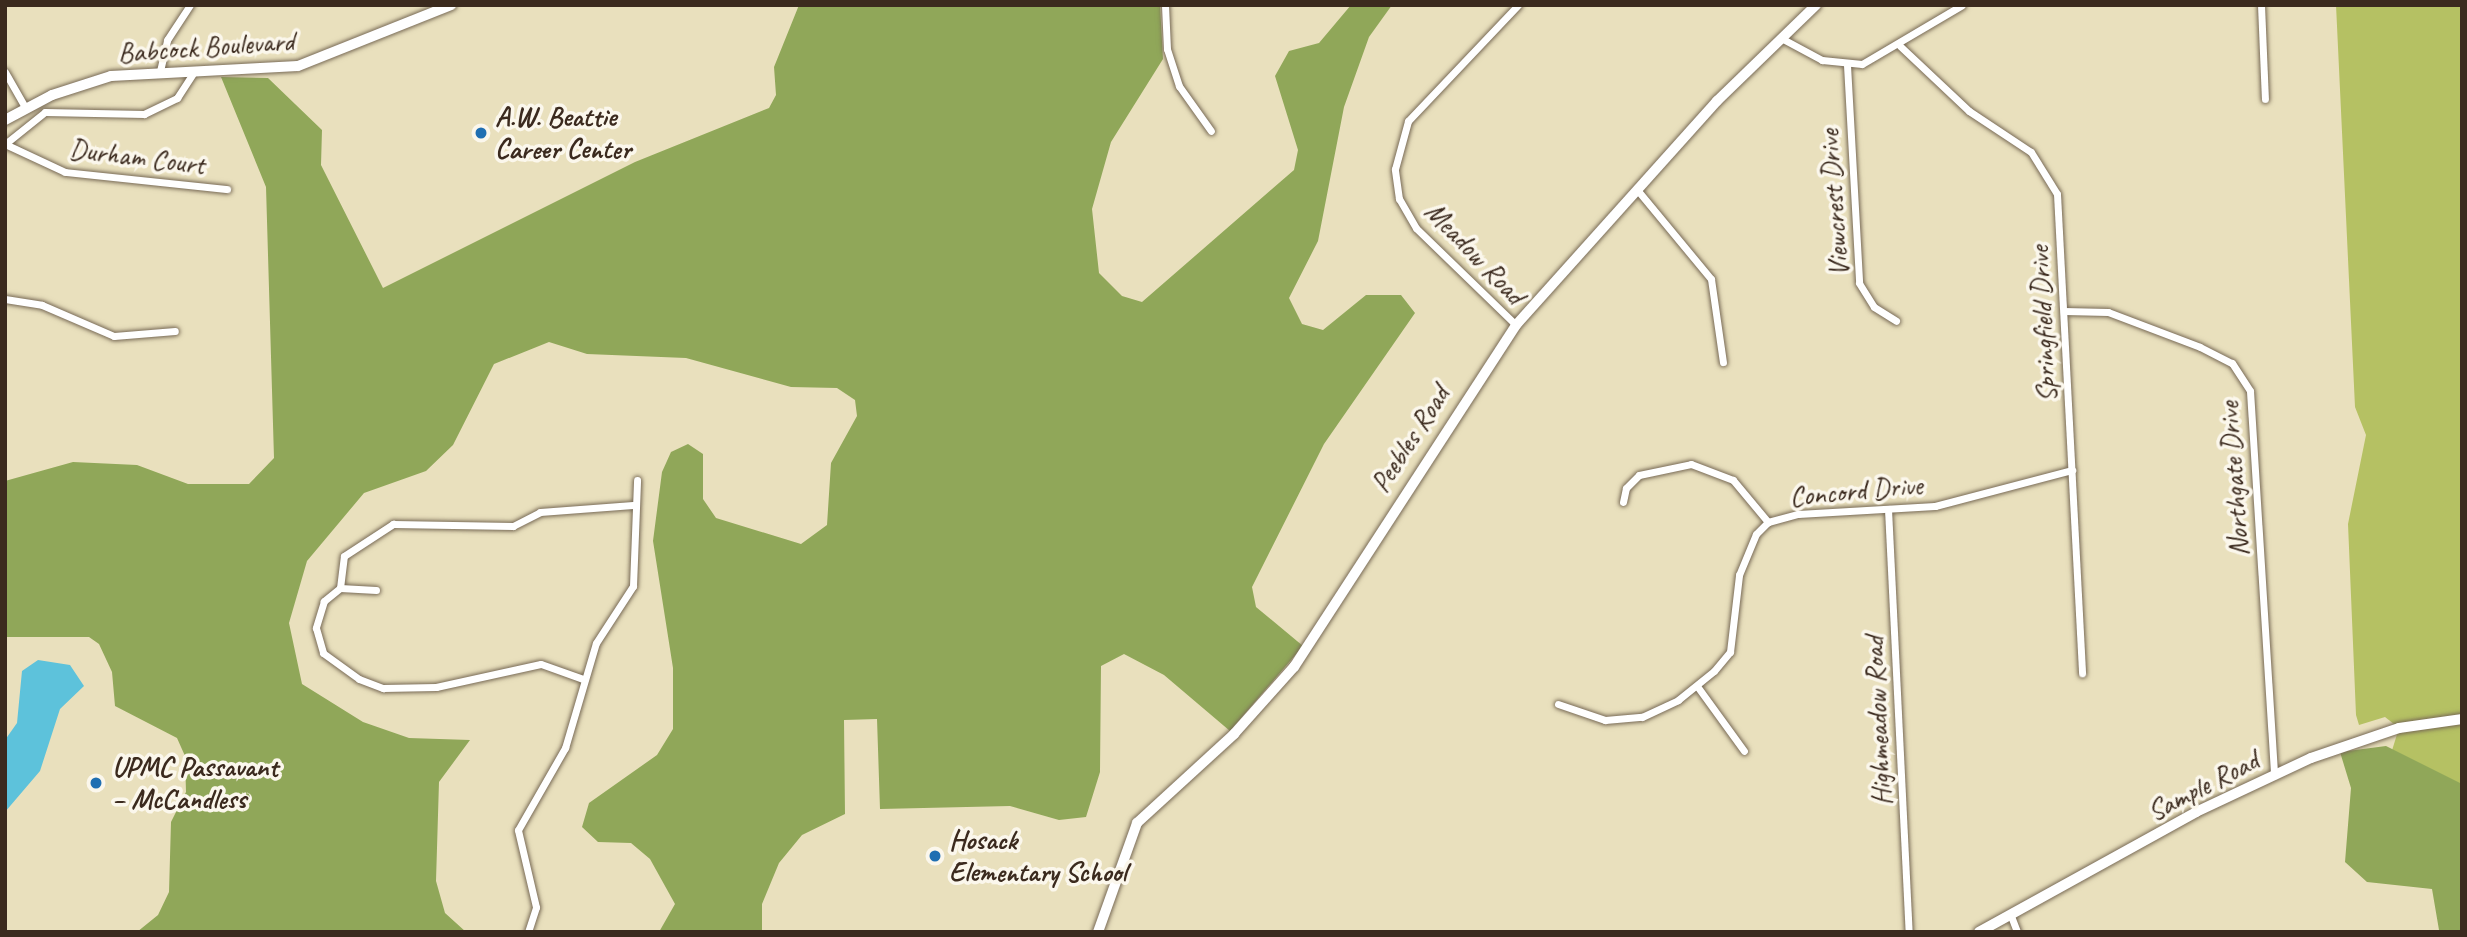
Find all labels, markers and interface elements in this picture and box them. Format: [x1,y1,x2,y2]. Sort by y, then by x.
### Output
street label: Babcock Boulevard [116,24,296,70]
place label: A.W. Beattie Career Center [495,100,631,166]
marker: A.W. Beattie Career Center [473,125,489,141]
street label: Viewcrest Drive [1812,128,1856,278]
street label: Durham Court [68,132,206,182]
street label: Meadow Road [1418,195,1532,311]
street label: Springfield Drive [2022,245,2064,403]
street label: Peebles Road [1363,380,1457,498]
street label: Northgate Drive [2212,400,2256,558]
street label: Concord Drive [1788,468,1924,514]
street label: Highmeadow Road [1857,636,1899,806]
street label: Sample Road [2142,744,2264,828]
place label: UPMC Passavant – McCandless [112,750,278,816]
marker: UPMC Passavant – McCandless [86,773,106,793]
place label: Hosack Elementary School [949,823,1127,889]
marker: Hosack Elementary School [927,848,943,864]

